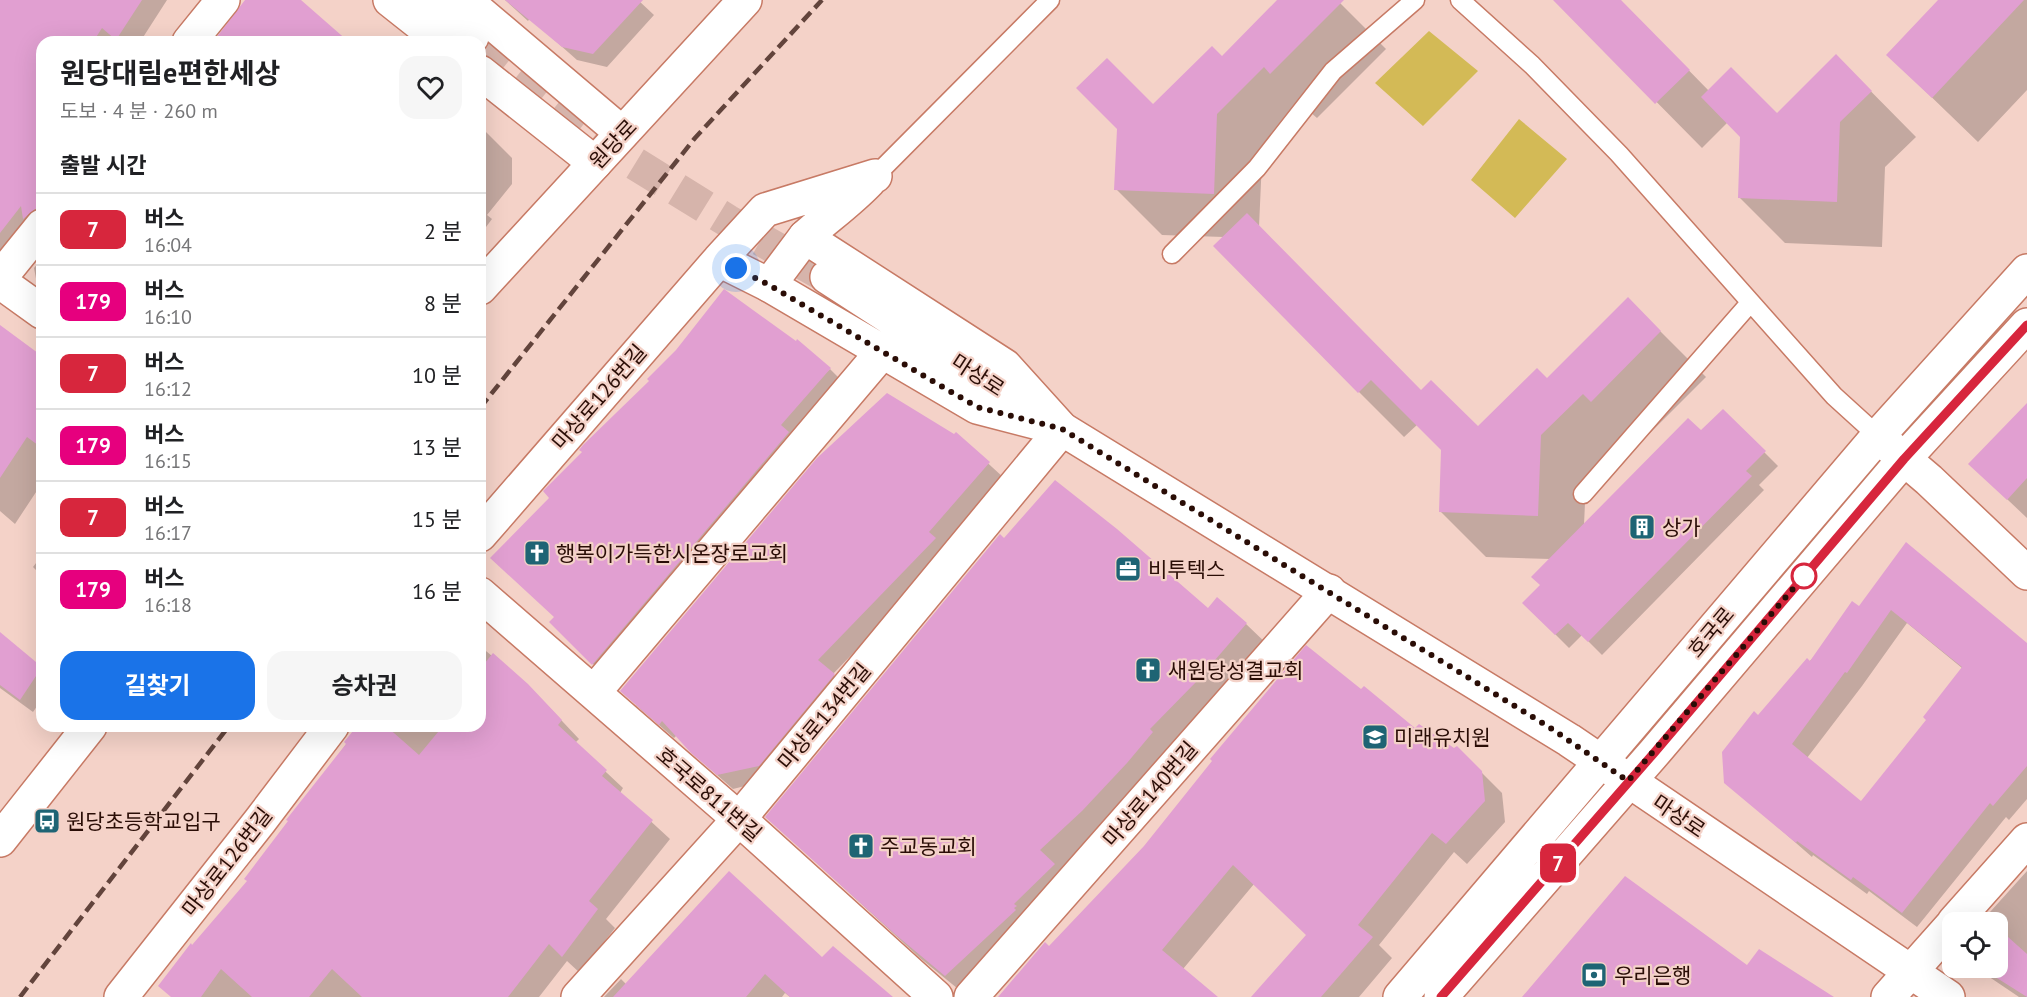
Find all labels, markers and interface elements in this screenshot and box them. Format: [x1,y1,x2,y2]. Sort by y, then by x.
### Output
text: 원당대림e편한세상 [60,54,280,91]
button: heart [399,56,462,119]
text: 도보 · 4 분 · 260 m [60,98,218,124]
street label: 원당로 [583,114,643,174]
text: 출발 시간 [60,151,147,179]
text: 버스 [144,204,184,232]
text: 7 [87,216,99,243]
text: 2 분 [424,217,462,245]
text: 16:04 [144,232,192,258]
your location [721,253,751,283]
text: 버스 [144,276,184,304]
text: 179 [75,288,111,315]
text: 8 분 [424,289,462,317]
text: 16:10 [144,304,192,330]
street label: 마상로126번길 [546,339,652,455]
text: 버스 [144,348,184,376]
street label: 마상로 [946,348,1010,402]
text: 7 [87,360,99,387]
text: 10 분 [412,361,462,389]
text: 16:12 [144,376,192,402]
text: 버스 [144,420,184,448]
text: 179 [75,432,111,459]
text: 13 분 [412,433,462,461]
text: 16:15 [144,448,192,474]
text: 버스 [144,492,184,520]
text: 7 [87,504,99,531]
text: 15 분 [412,505,462,533]
building icon: 상가 [1627,512,1657,542]
place label: 상가 [1662,514,1701,541]
text: 16:17 [144,520,192,546]
church icon: 행복이가득한시온장로교회 [522,538,552,568]
place label: 행복이가득한시온장로교회 [556,540,788,567]
office icon: 비투텍스 [1113,554,1143,584]
place label: 비투텍스 [1148,556,1225,583]
unlabelled marker [1791,563,1817,589]
text: 버스 [144,564,184,592]
text: 179 [75,576,111,603]
text: 16 분 [412,577,462,605]
text: 16:18 [144,592,192,618]
street label: 호국로 [1682,601,1740,663]
button: 길찾기 [60,651,255,720]
button: 승차권 [267,651,462,720]
church icon: 새원당성결교회 [1133,655,1163,685]
street label: 마상로134번길 [772,657,876,775]
place label: 새원당성결교회 [1168,657,1303,684]
school or university icon: 미래유치원 [1360,722,1390,752]
place label: 미래유치원 [1394,724,1491,751]
street label: 마상로140번길 [1097,736,1203,852]
street label: 호국로811번길 [651,741,767,847]
street label: 마상로 [1647,789,1711,843]
street label: 마상로126번길 [176,802,278,922]
bus stop icon: 원당초등학교입구 [32,806,62,836]
place label: 원당초등학교입구 [66,808,221,835]
church icon: 주교동교회 [846,831,876,861]
place label: 주교동교회 [880,833,977,860]
line badge: 7 [1538,844,1578,882]
text: 7 [1552,850,1564,877]
map controls [1942,912,2008,978]
button: locate [1942,912,2008,978]
bank icon: 우리은행 [1579,960,1609,990]
place label: 우리은행 [1614,962,1691,989]

